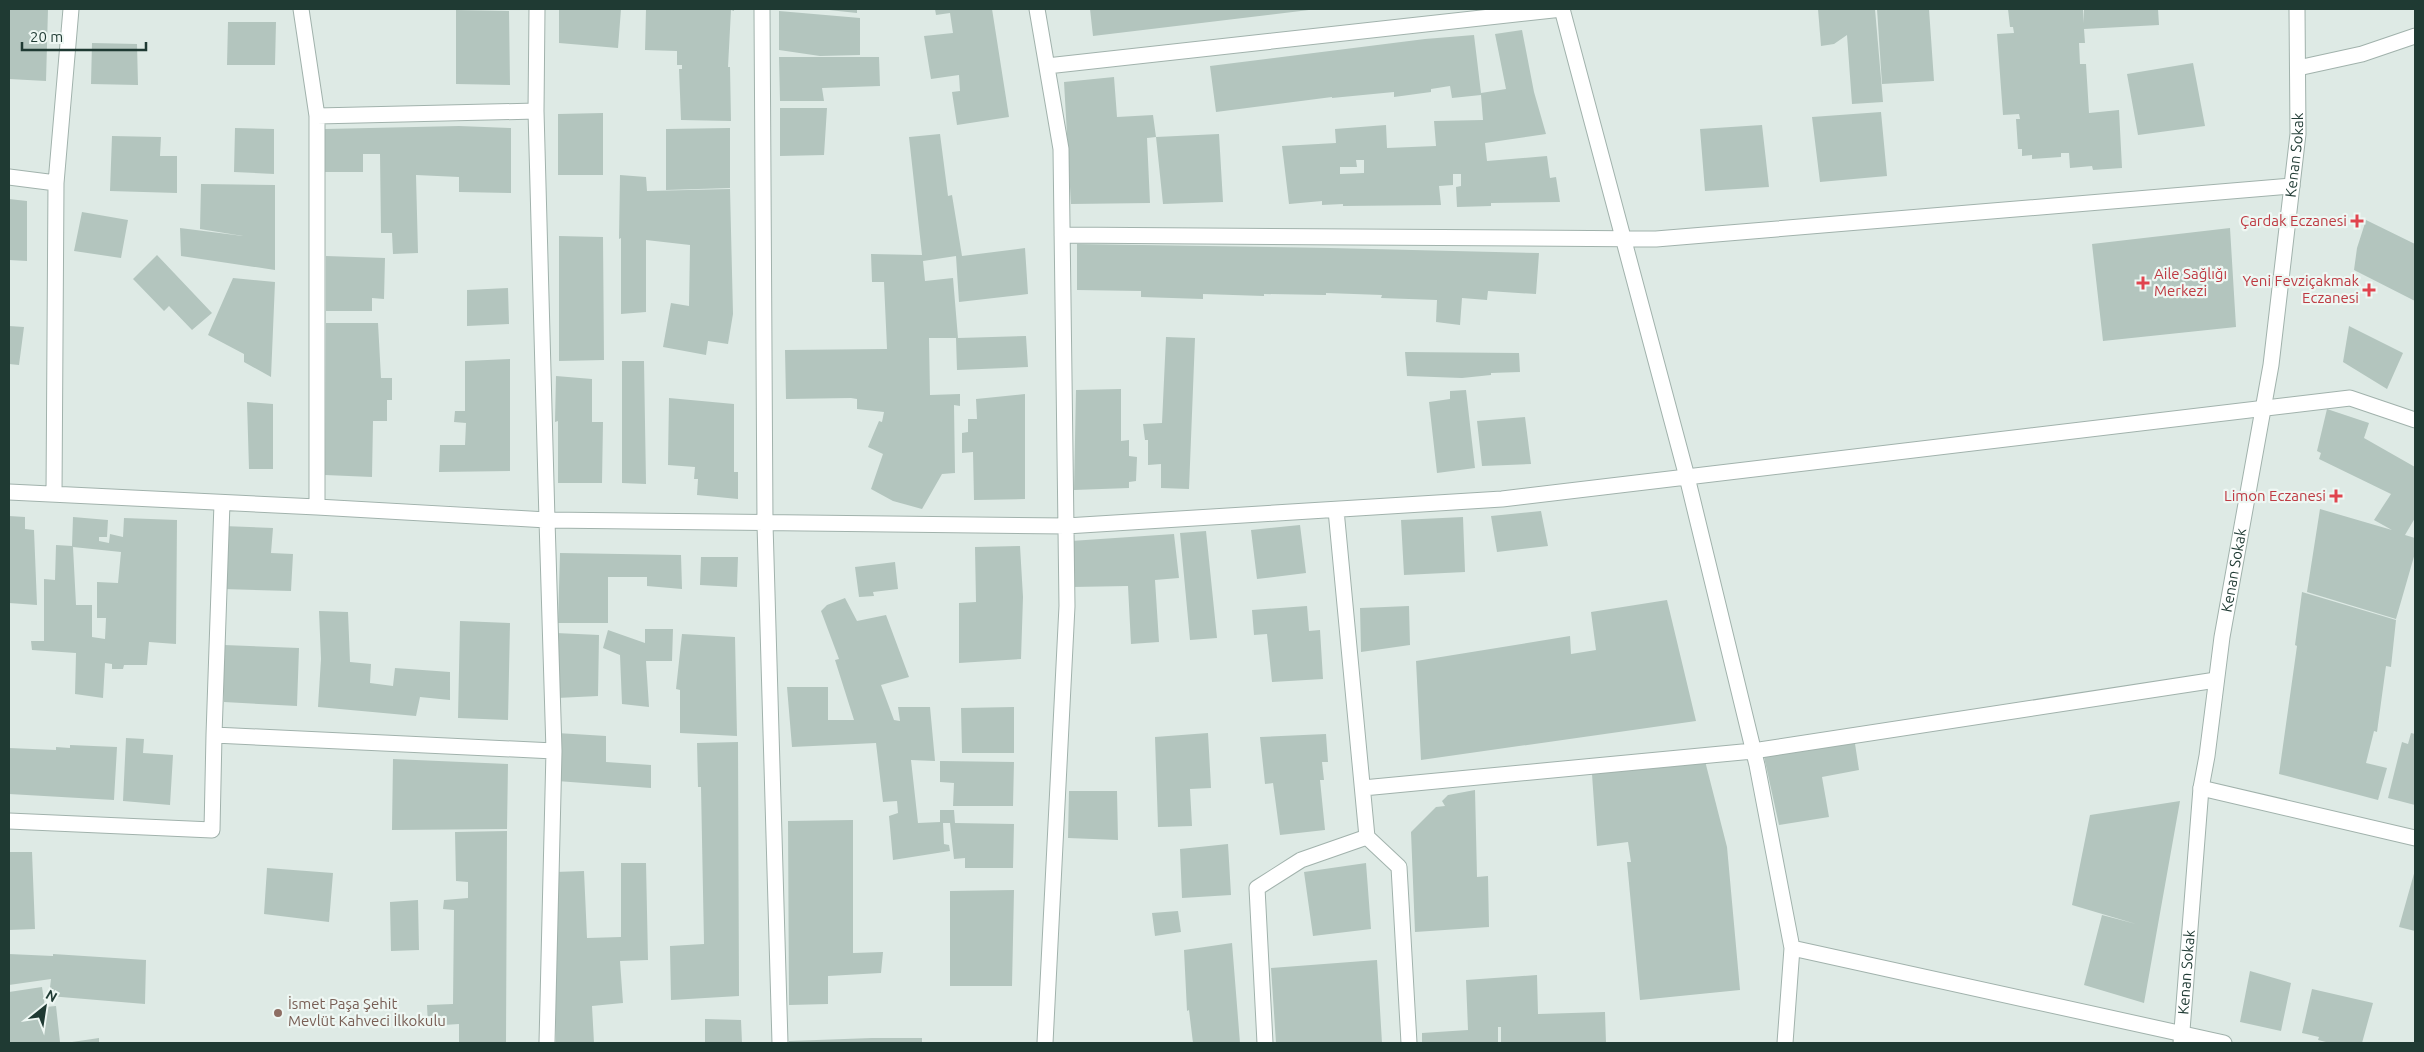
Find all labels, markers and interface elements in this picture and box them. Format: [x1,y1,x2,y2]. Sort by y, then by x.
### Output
scale bar [22,20,146,52]
text: 20 m [30,28,63,45]
street label: Kenan Sokak [2282,112,2306,198]
place label: Çardak Eczanesi [2240,212,2347,229]
marker: Çardak Eczanesi [2351,215,2363,227]
place label: Aile Sağlığı Merkezi [2154,265,2227,299]
place label: Yeni Fevziçakmak Eczanesi [2243,272,2359,306]
marker: Aile Sağlığı Merkezi [2136,276,2150,290]
marker: Yeni Fevziçakmak Eczanesi [2363,284,2375,296]
place label: Limon Eczanesi [2224,487,2326,504]
marker: Limon Eczanesi [2330,490,2342,502]
street label: Kenan Sokak [2218,526,2249,614]
street label: Kenan Sokak [2174,929,2198,1015]
north arrow [20,982,70,1032]
text: N [43,986,60,1005]
place label: İsmet Paşa Şehit Mevlüt Kahveci İlkokulu [288,995,446,1029]
marker: İsmet Paşa Şehit Mevlüt Kahveci İlkokulu [272,1007,284,1019]

